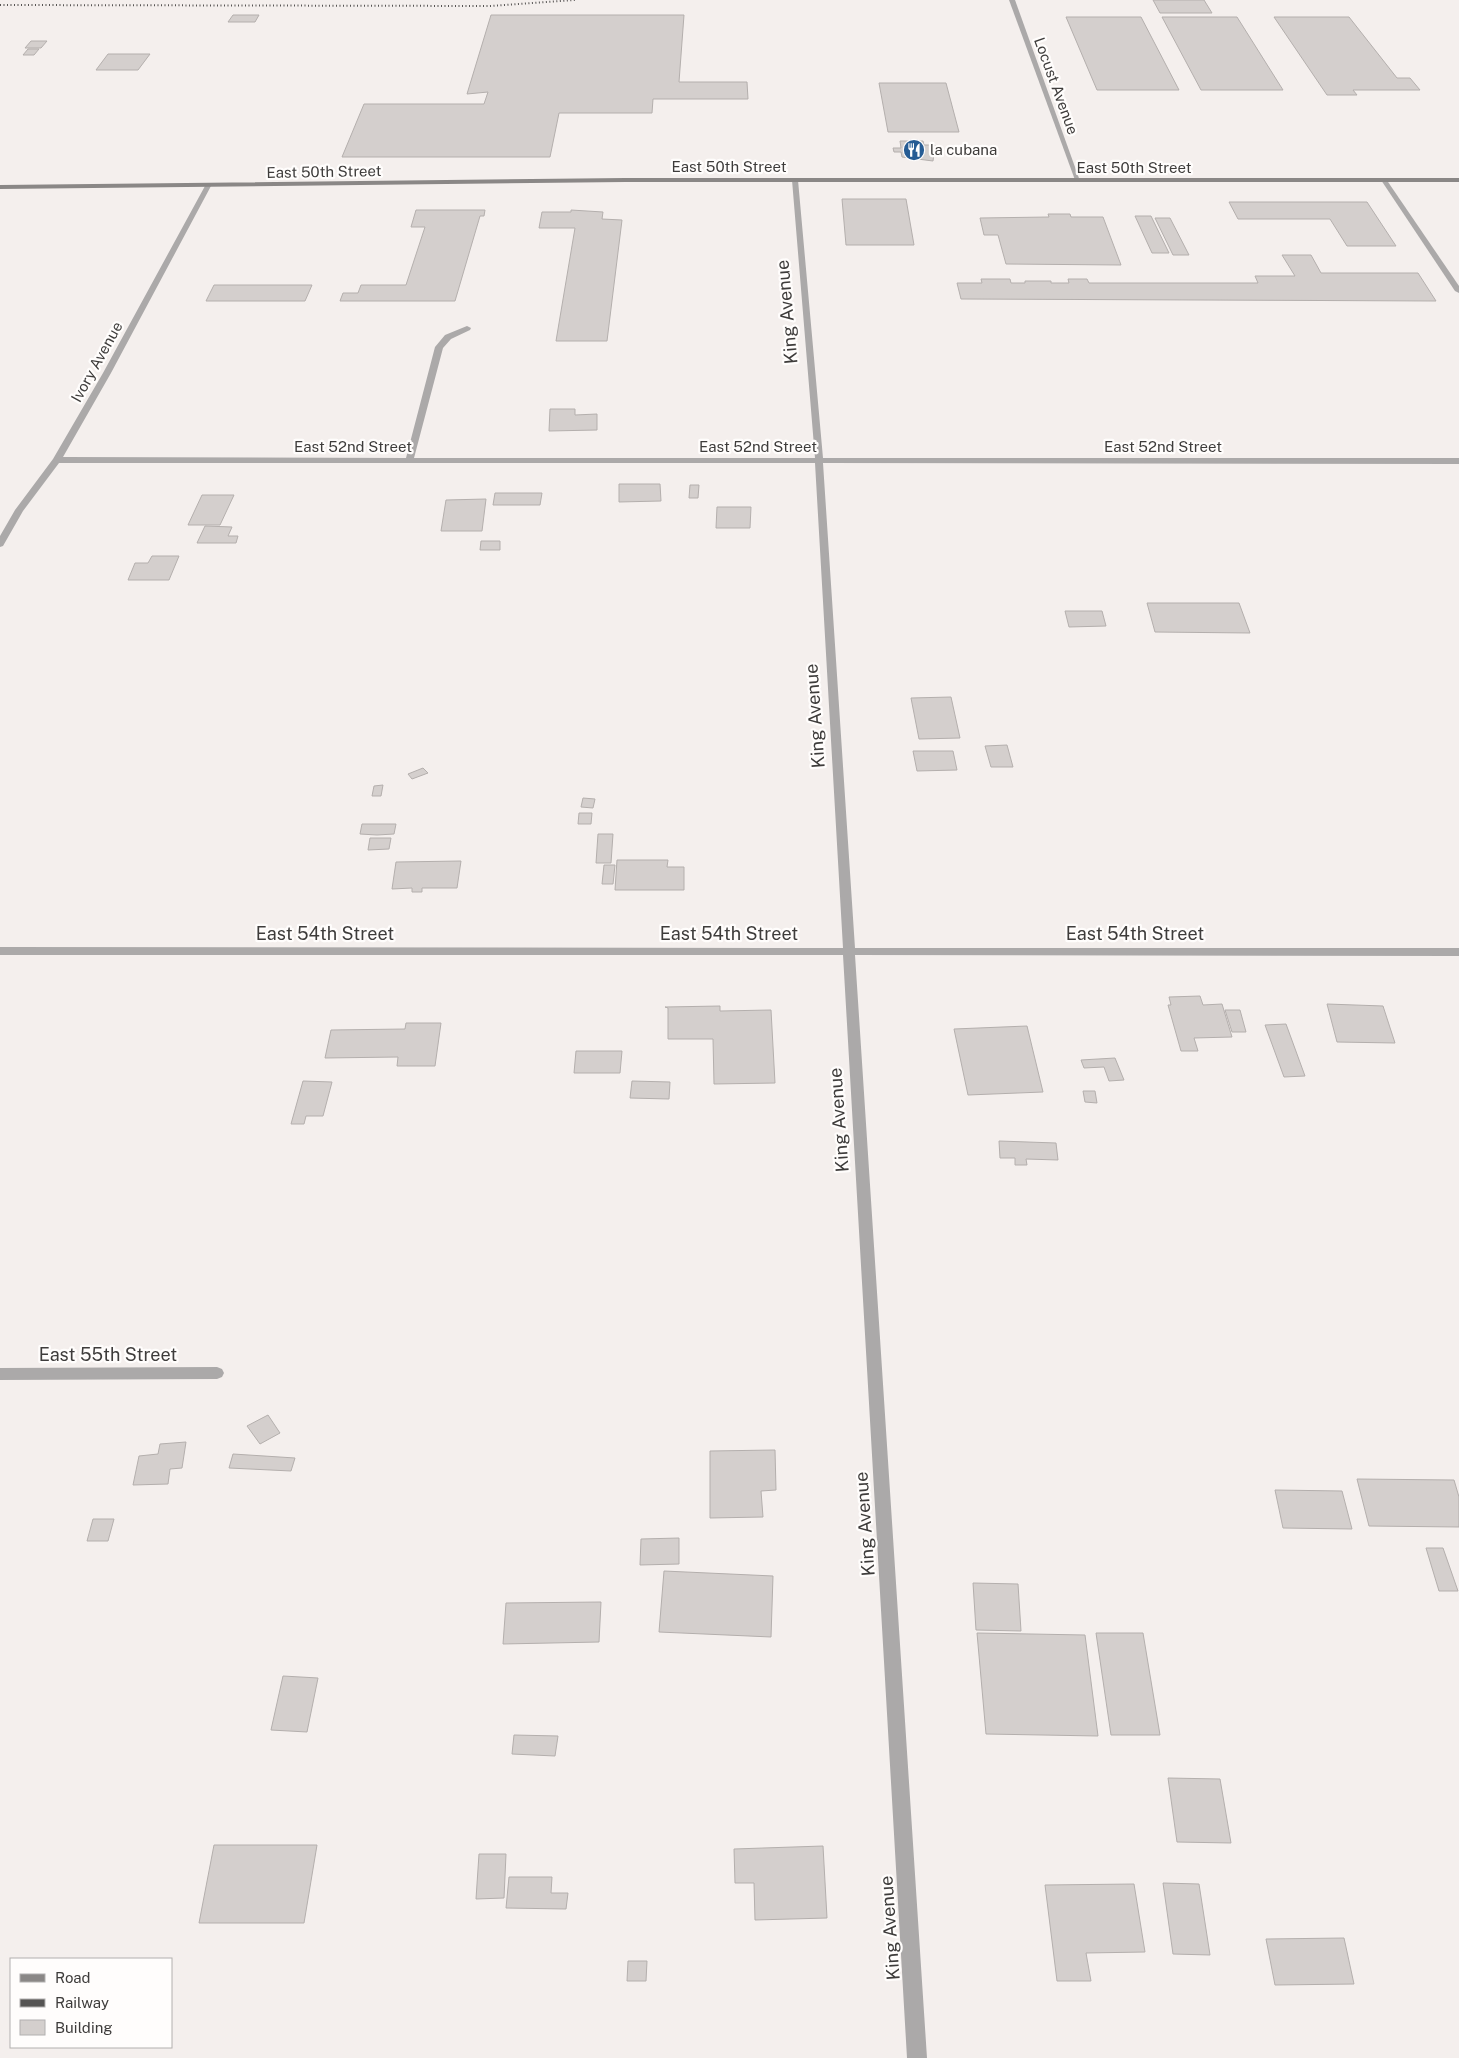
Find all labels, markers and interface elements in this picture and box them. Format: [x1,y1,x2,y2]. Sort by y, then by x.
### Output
street label: Locust Avenue [1031,35,1082,137]
restaurant icon: la cubana [902,138,926,162]
place label: la cubana [930,141,997,158]
street label: East 50th Street [671,158,787,175]
street label: East 50th Street [1076,159,1192,176]
street label: East 50th Street [266,162,382,181]
street label: King Avenue [771,259,802,365]
street label: Ivory Avenue [67,319,126,405]
street label: East 52nd Street [294,438,412,455]
street label: East 52nd Street [699,438,817,455]
street label: East 52nd Street [1104,438,1222,455]
street label: King Avenue [800,663,829,769]
street label: East 54th Street [256,923,394,944]
street label: East 54th Street [660,923,798,944]
street label: East 54th Street [1066,923,1204,944]
street label: King Avenue [824,1067,853,1173]
street label: East 55th Street [39,1344,177,1365]
street label: King Avenue [850,1471,879,1577]
street label: King Avenue [875,1875,904,1981]
legend [10,1958,172,2048]
text: Road [55,1969,91,1986]
text: Railway [55,1994,109,2011]
text: Building [55,2019,113,2036]

